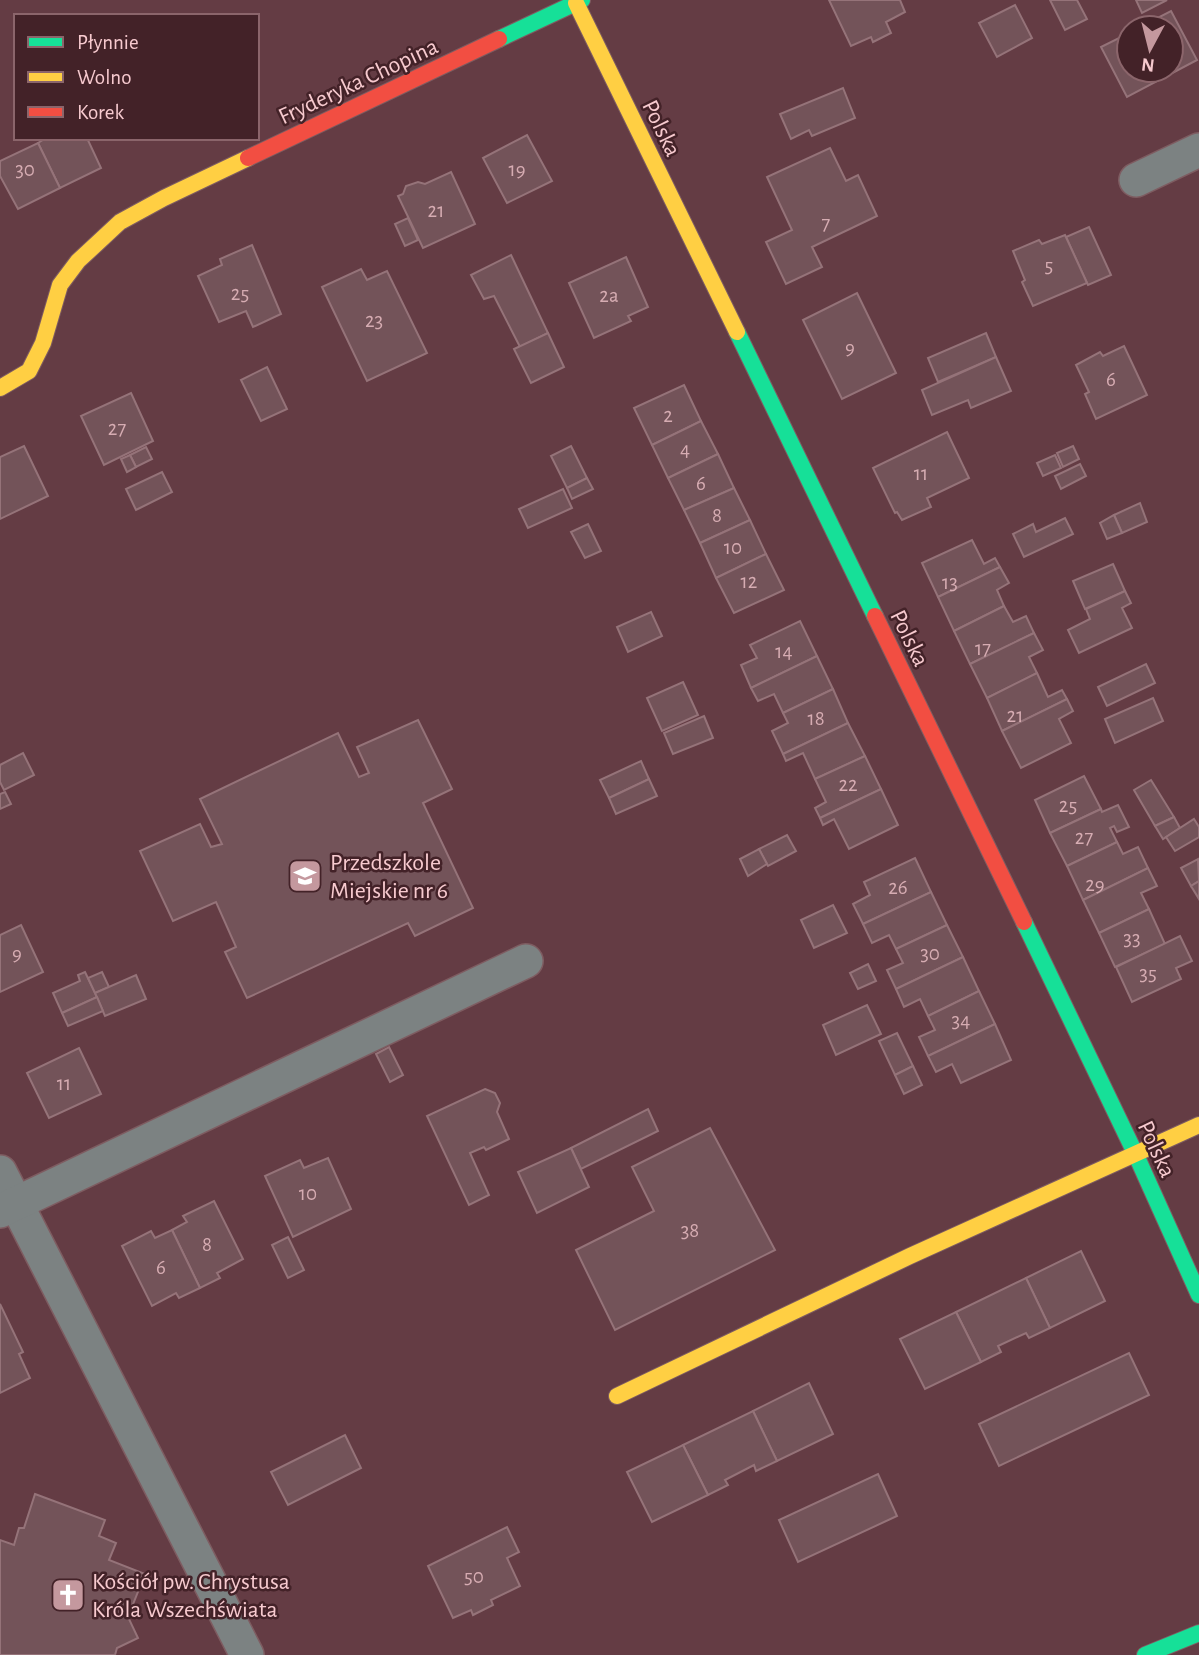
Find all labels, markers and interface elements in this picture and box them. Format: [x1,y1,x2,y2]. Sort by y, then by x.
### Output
legend [14,14,259,140]
north arrow [1115,14,1185,84]
text: Płynnie [77,32,139,53]
street label: Fryderyka Chopina [275,34,442,129]
text: N [1140,54,1156,75]
text: Wolno [77,67,131,88]
street label: Polska [637,96,685,160]
text: Korek [77,102,125,123]
house number: 30 [15,159,35,180]
house number: 19 [508,159,526,180]
house number: 21 [428,200,444,221]
house number: 7 [822,213,831,234]
house number: 5 [1045,255,1053,276]
house number: 25 [231,283,249,304]
house number: 2a [599,285,619,306]
house number: 23 [365,310,383,331]
house number: 9 [845,337,855,358]
house number: 6 [1106,369,1116,390]
house number: 2 [663,405,673,426]
house number: 27 [108,418,126,439]
house number: 4 [680,439,690,460]
house number: 11 [914,463,928,484]
house number: 6 [696,473,706,494]
house number: 8 [712,505,722,526]
house number: 10 [724,537,742,558]
house number: 12 [741,571,757,592]
house number: 13 [942,572,958,593]
street label: Polska [885,606,933,670]
house number: 17 [975,638,991,659]
house number: 14 [775,641,793,662]
house number: 21 [1007,705,1023,726]
house number: 18 [807,708,825,729]
house number: 22 [838,774,858,795]
house number: 25 [1059,795,1077,816]
house number: 27 [1075,827,1093,848]
place label: Przedszkole Miejskie nr 6 [330,851,448,903]
school or university icon: Przedszkole Miejskie nr 6 [286,857,324,895]
house number: 29 [1085,874,1105,895]
house number: 26 [888,877,908,898]
house number: 33 [1123,928,1141,949]
house number: 9 [12,943,22,964]
house number: 30 [920,943,940,964]
house number: 35 [1139,963,1157,984]
house number: 34 [952,1010,970,1031]
house number: 11 [57,1073,71,1094]
street label: Polska [1133,1117,1180,1182]
house number: 10 [299,1183,317,1204]
house number: 38 [681,1220,699,1241]
house number: 8 [202,1234,212,1255]
house number: 6 [156,1257,166,1278]
house number: 50 [464,1566,484,1587]
place label: Kościół pw. Chrystusa Króla Wszechświata [92,1570,290,1622]
church icon: Kościół pw. Chrystusa Króla Wszechświata [49,1576,87,1614]

